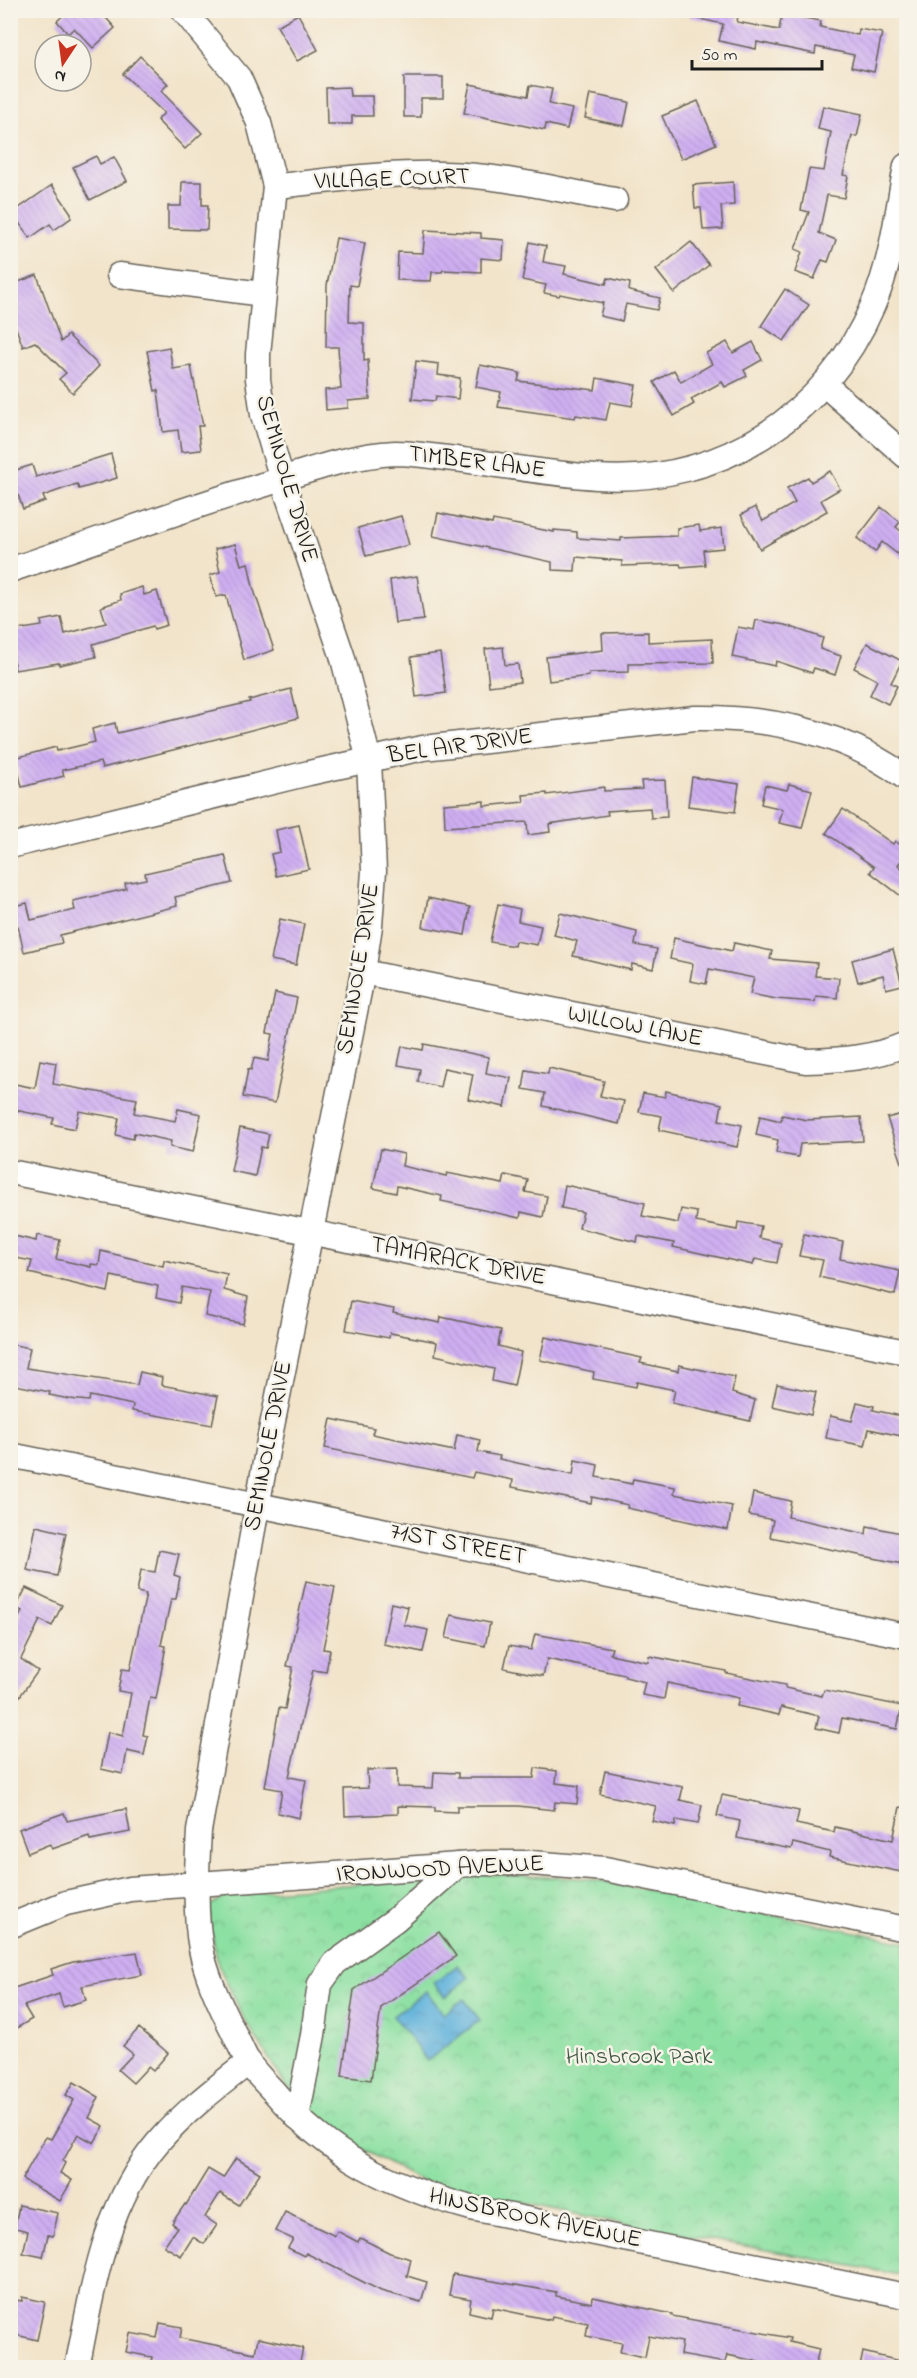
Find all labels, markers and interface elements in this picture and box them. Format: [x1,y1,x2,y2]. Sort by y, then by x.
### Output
north arrow [33,33,93,93]
scale bar [692,33,822,71]
text: 50 m [701,43,738,69]
text: N [52,63,68,89]
street label: VILLAGE COURT [313,160,471,200]
street label: SEMINOLE DRIVE [245,391,327,567]
street label: TIMBER LANE [406,437,548,489]
street label: BEL AIR DRIVE [384,719,535,775]
street label: SEMINOLE DRIVE [328,881,390,1057]
street label: WILLOW LANE [565,997,705,1057]
street label: TAMARACK DRIVE [367,1228,549,1296]
street label: SEMINOLE DRIVE [235,1358,303,1534]
street label: 71ST STREET [387,1515,529,1575]
street label: IRONWOOD AVENUE [335,1847,545,1893]
park label: Hinsbrook Park [566,2040,713,2075]
street label: HINSBROOK AVENUE [425,2179,645,2259]

